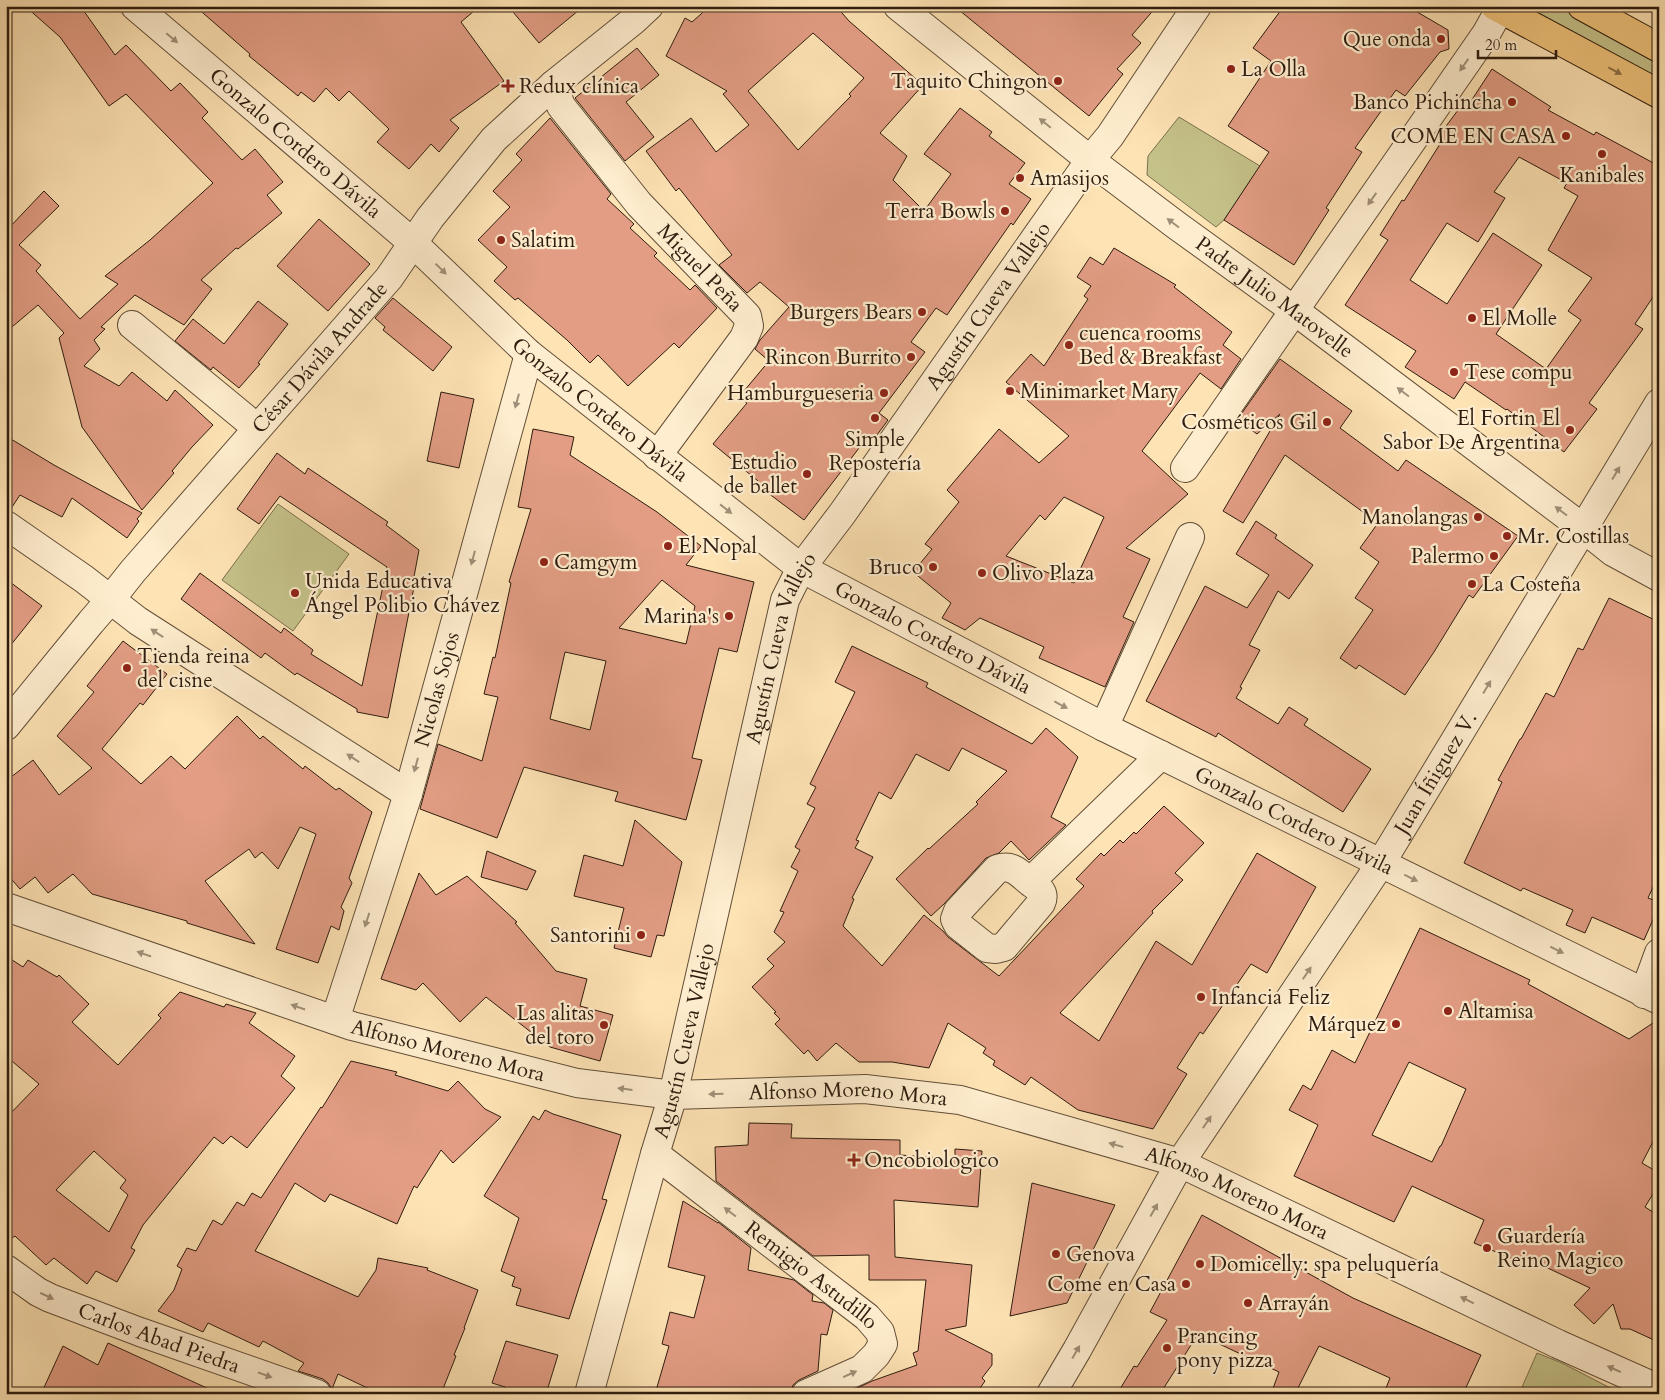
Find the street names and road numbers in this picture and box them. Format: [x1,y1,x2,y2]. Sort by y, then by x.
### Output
street label: Gonzalo Cordero Dávila [203,61,388,225]
street label: Agustín Cueva Vallejo [919,216,1057,396]
street label: Miguel Peña [651,217,750,318]
street label: Padre Julio Matovelle [1190,229,1360,365]
street label: César Dávila Andrade [245,275,394,440]
street label: Gonzalo Cordero Dávila [505,330,695,489]
street label: Agustín Cueva Vallejo [738,546,823,747]
street label: Gonzalo Cordero Dávila [830,574,1036,701]
street label: Nicolas Sojos [407,629,466,750]
street label: Juan Íñiguez V. [1386,706,1484,842]
street label: Gonzalo Cordero Dávila [1190,759,1398,882]
street label: Agustín Cueva Vallejo [646,940,721,1142]
street label: Alfonso Moreno Mora [348,1012,548,1089]
street label: Alfonso Moreno Mora [748,1074,949,1113]
street label: Alfonso Moreno Mora [1141,1139,1334,1247]
street label: Remigio Astudillo [739,1214,885,1335]
street label: Carlos Abad Piedra [74,1295,244,1380]

